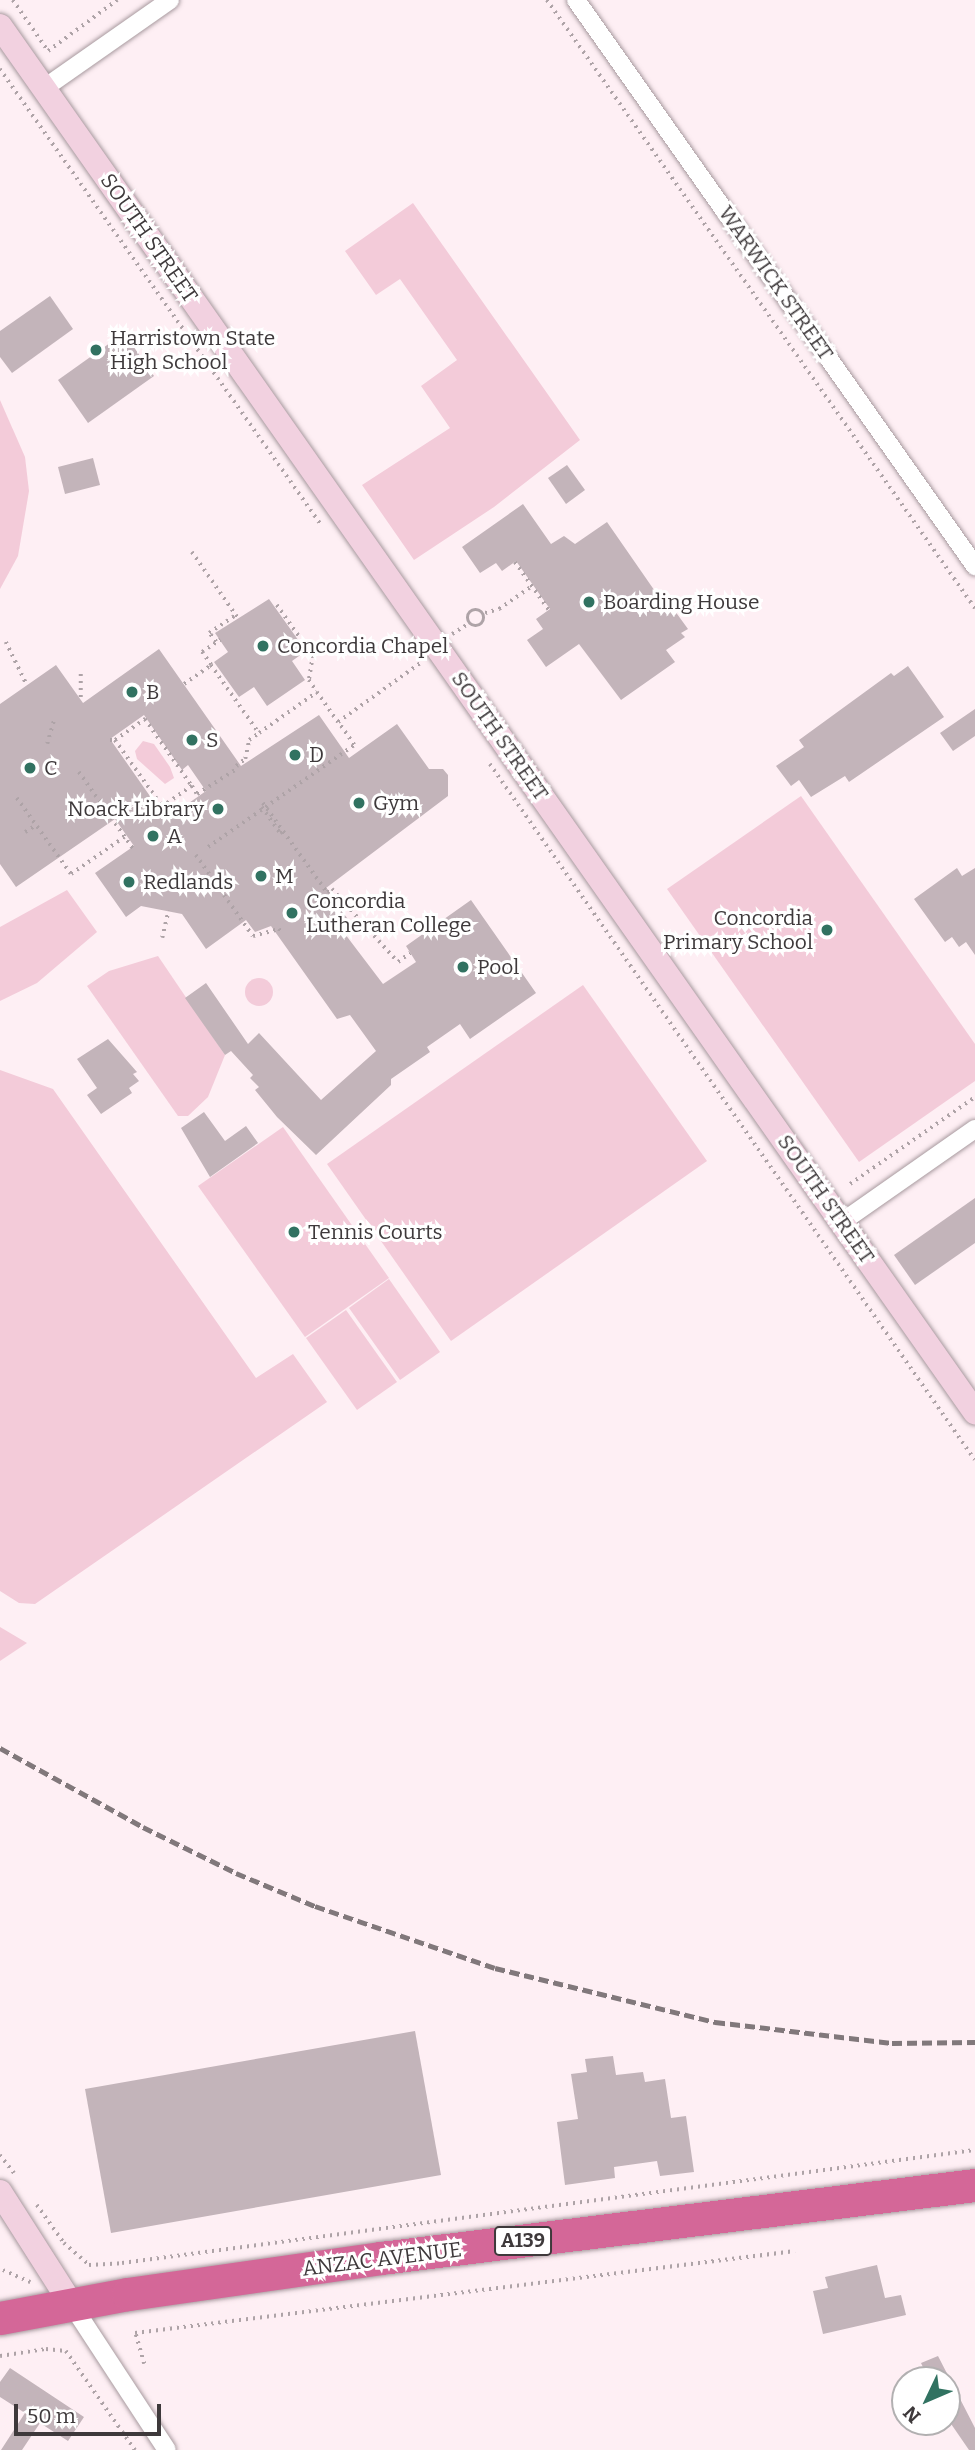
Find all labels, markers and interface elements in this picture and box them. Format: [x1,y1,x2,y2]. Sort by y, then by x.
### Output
street label: SOUTH STREET [95,169,203,307]
street label: WARWICK STREET [713,201,839,365]
place label: Harristown State High School [110,325,275,375]
marker: Harristown State High School [88,342,104,358]
place label: Boarding House [603,589,760,615]
marker: Boarding House [581,594,597,610]
place label: Concordia Chapel [277,633,448,659]
marker: Concordia Chapel [255,638,271,654]
street label: SOUTH STREET [446,667,554,805]
place label: B [146,679,160,705]
marker: B [124,684,140,700]
place label: S [206,727,219,753]
marker: S [184,732,200,748]
place label: D [309,742,324,768]
marker: D [287,747,303,763]
place label: C [44,755,58,781]
marker: C [22,760,38,776]
place label: Gym [373,790,419,816]
marker: Gym [351,795,367,811]
place label: Noack Library [67,796,204,822]
marker: Noack Library [210,801,226,817]
place label: A [167,823,182,849]
marker: A [145,828,161,844]
place label: M [275,863,294,889]
marker: M [253,868,269,884]
place label: Redlands [143,869,233,895]
marker: Redlands [121,874,137,890]
place label: Concordia Lutheran College [306,888,471,938]
marker: Concordia Lutheran College [284,905,300,921]
place label: Concordia Primary School [663,905,813,955]
marker: Concordia Primary School [819,922,835,938]
place label: Pool [477,954,519,980]
marker: Pool [455,959,471,975]
street label: SOUTH STREET [772,1130,880,1268]
place label: Tennis Courts [308,1219,443,1245]
marker: Tennis Courts [286,1224,302,1240]
road number: A139 [493,2226,553,2256]
street label: ANZAC AVENUE [301,2237,463,2281]
north arrow [891,2366,961,2436]
scale bar [18,2390,164,2434]
text: N [899,2401,925,2428]
text: 50 m [27,2403,76,2429]

